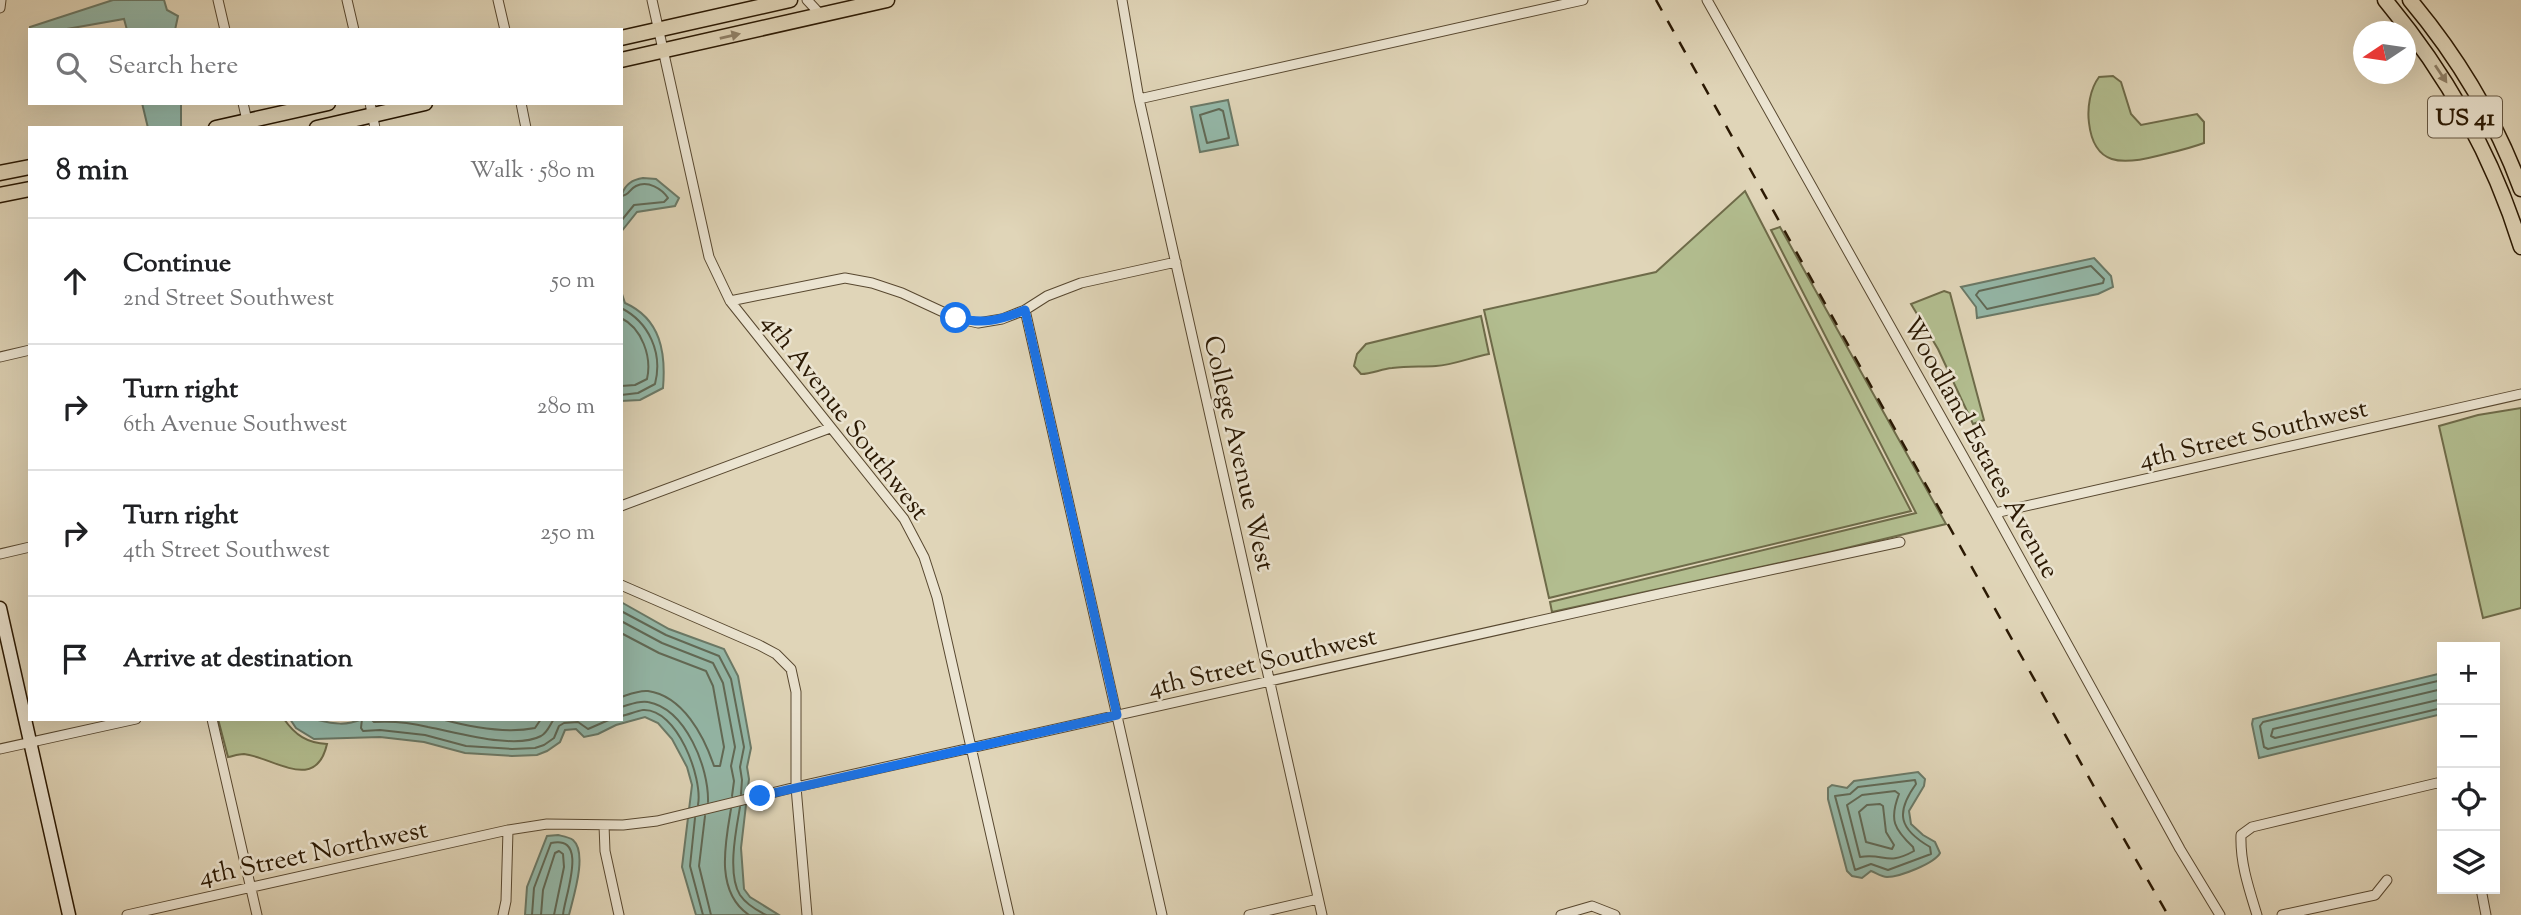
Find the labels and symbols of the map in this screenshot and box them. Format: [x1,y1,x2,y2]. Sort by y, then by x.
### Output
north arrow [2353,21,2416,84]
one-way arrow [719,30,741,41]
one-way arrow [2434,65,2448,83]
road number: US 41 [2428,96,2502,138]
route start [940,302,971,333]
street label: 4th Avenue Southwest [751,306,937,529]
street label: Woodland Estates Avenue [1892,311,2067,586]
street label: College Avenue West [1192,332,1283,575]
street label: 4th Street Southwest [2136,391,2372,480]
street label: 4th Street Southwest [1145,619,1381,708]
route end [744,780,775,811]
street label: 4th Street Northwest [196,812,432,897]

